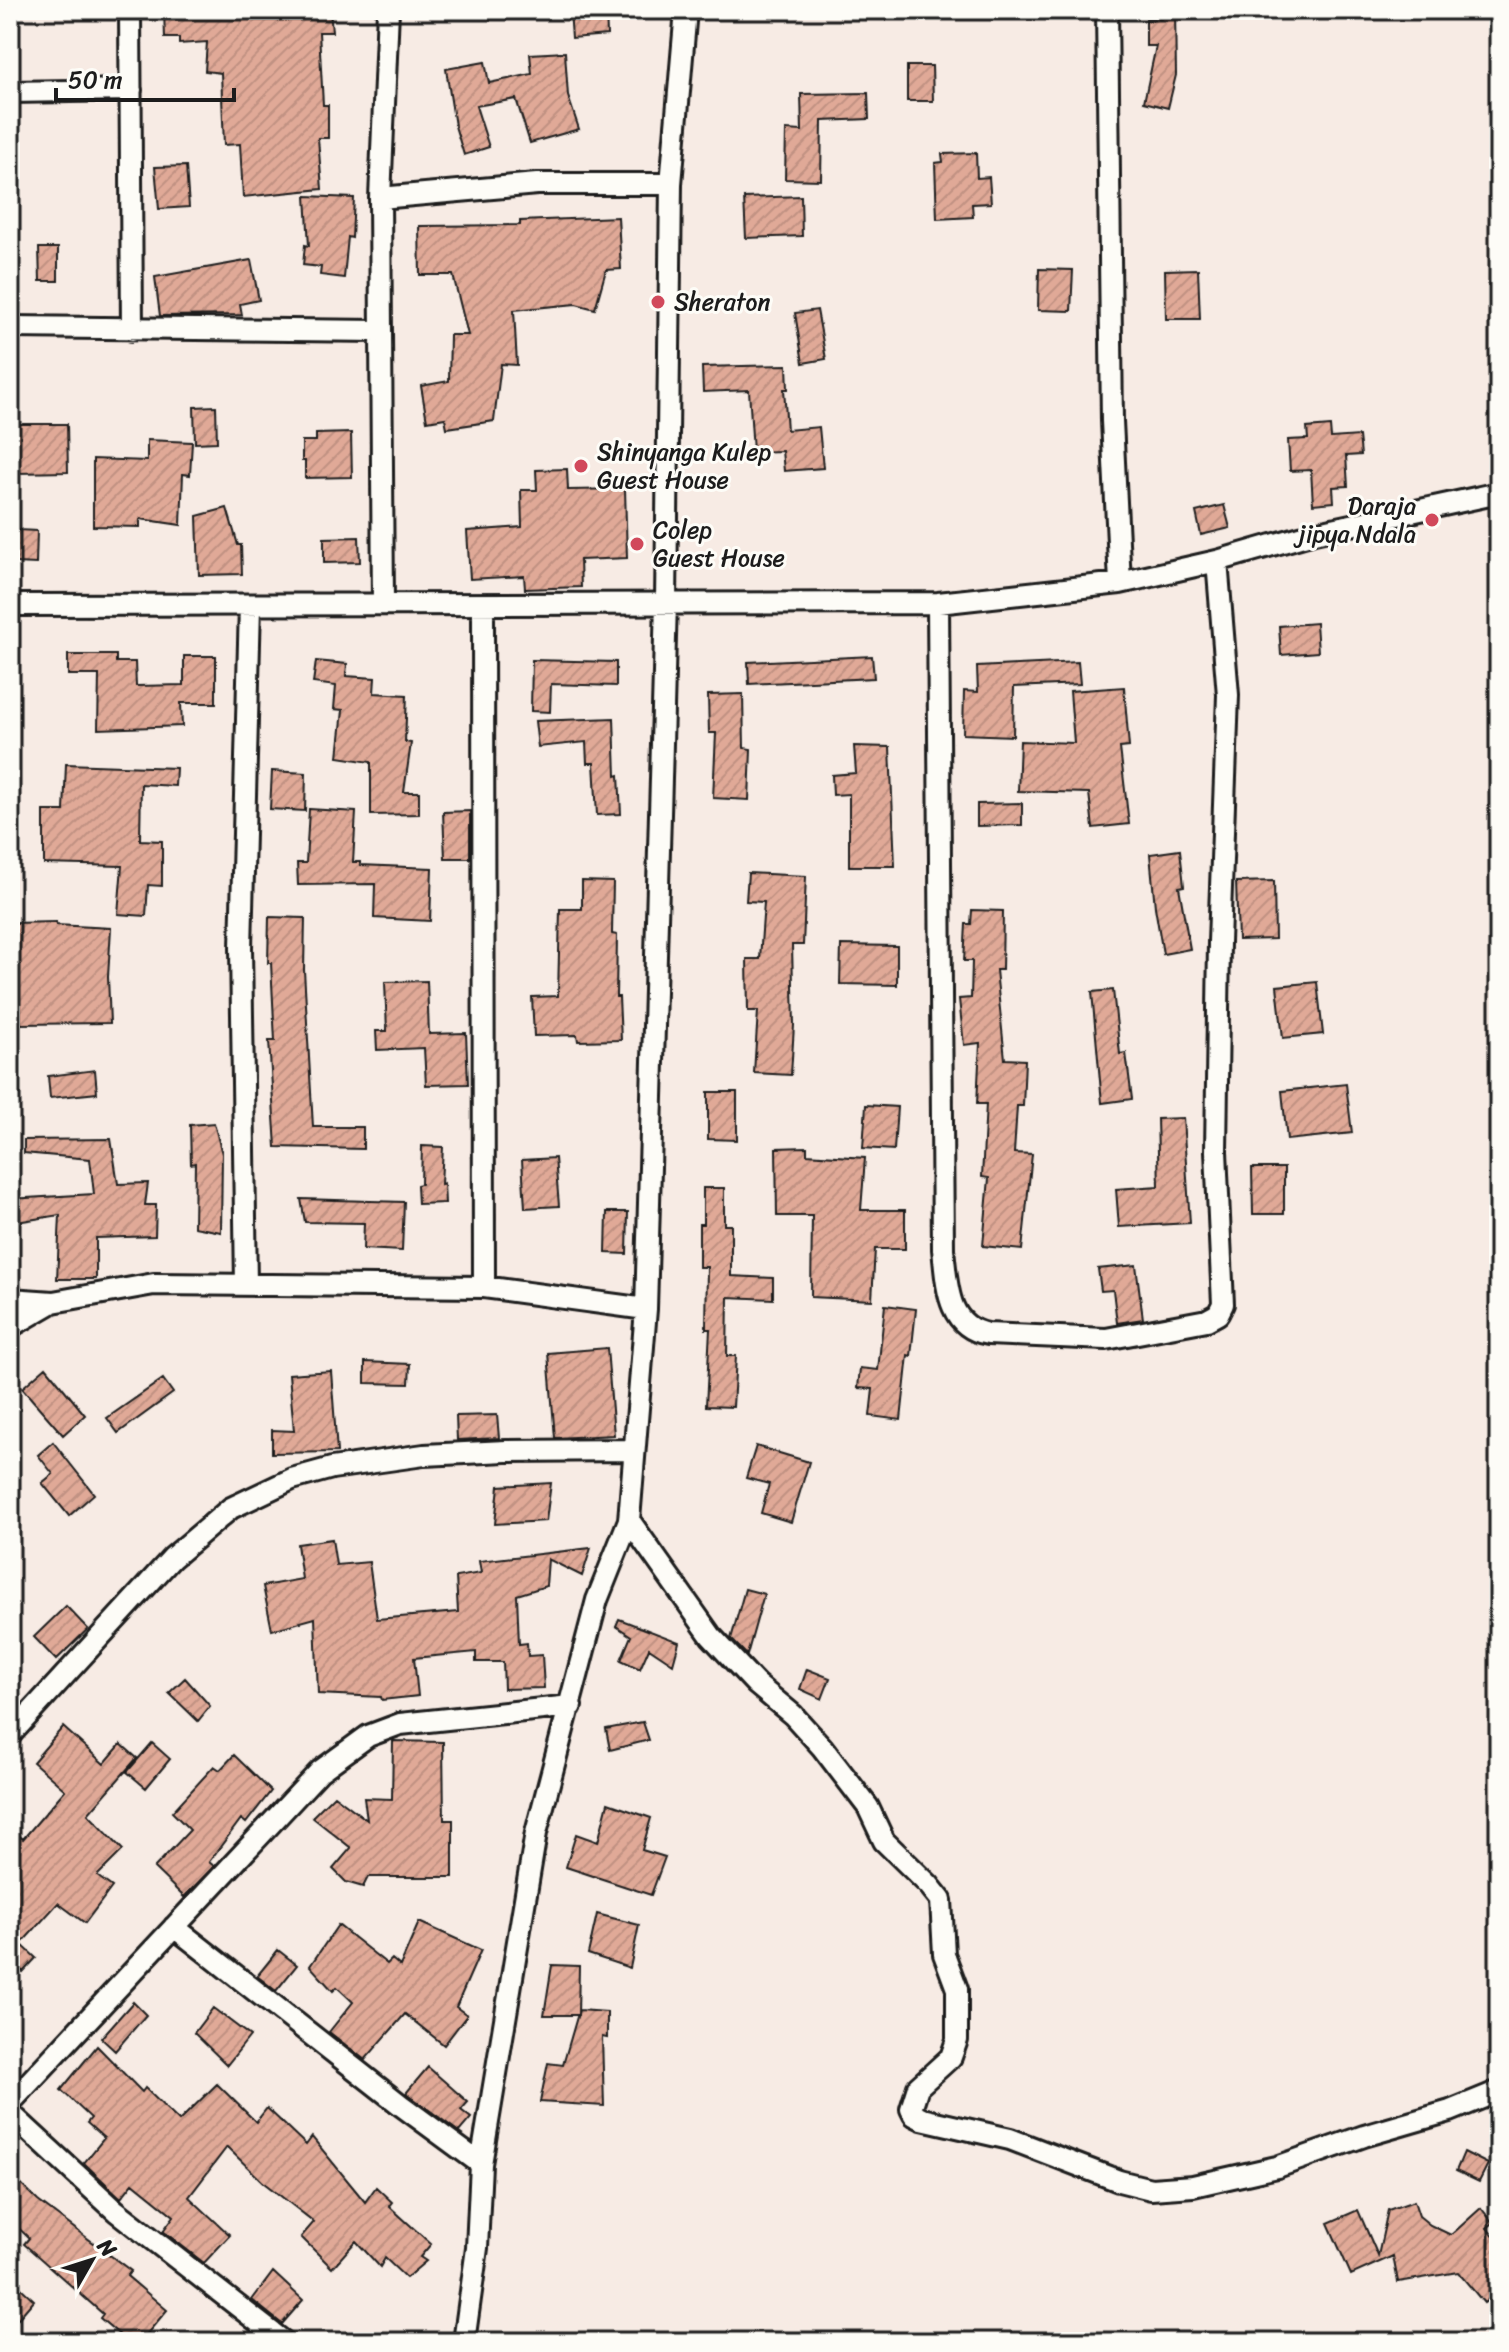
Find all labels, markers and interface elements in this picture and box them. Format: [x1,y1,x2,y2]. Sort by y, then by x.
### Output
scale bar [56,52,234,102]
text: 50 m [68,59,123,101]
place label: Sheraton [674,281,770,323]
marker: Sheraton [649,293,667,311]
place label: Shinyanga Kulep Guest House [597,431,772,501]
marker: Shinyanga Kulep Guest House [572,457,590,475]
place label: Daraja jipya Ndala [1293,485,1416,555]
place label: Colep Guest House [653,509,785,579]
marker: Daraja jipya Ndala [1423,511,1441,529]
marker: Colep Guest House [628,535,646,553]
north arrow [52,2220,132,2300]
text: N [87,2229,128,2267]

